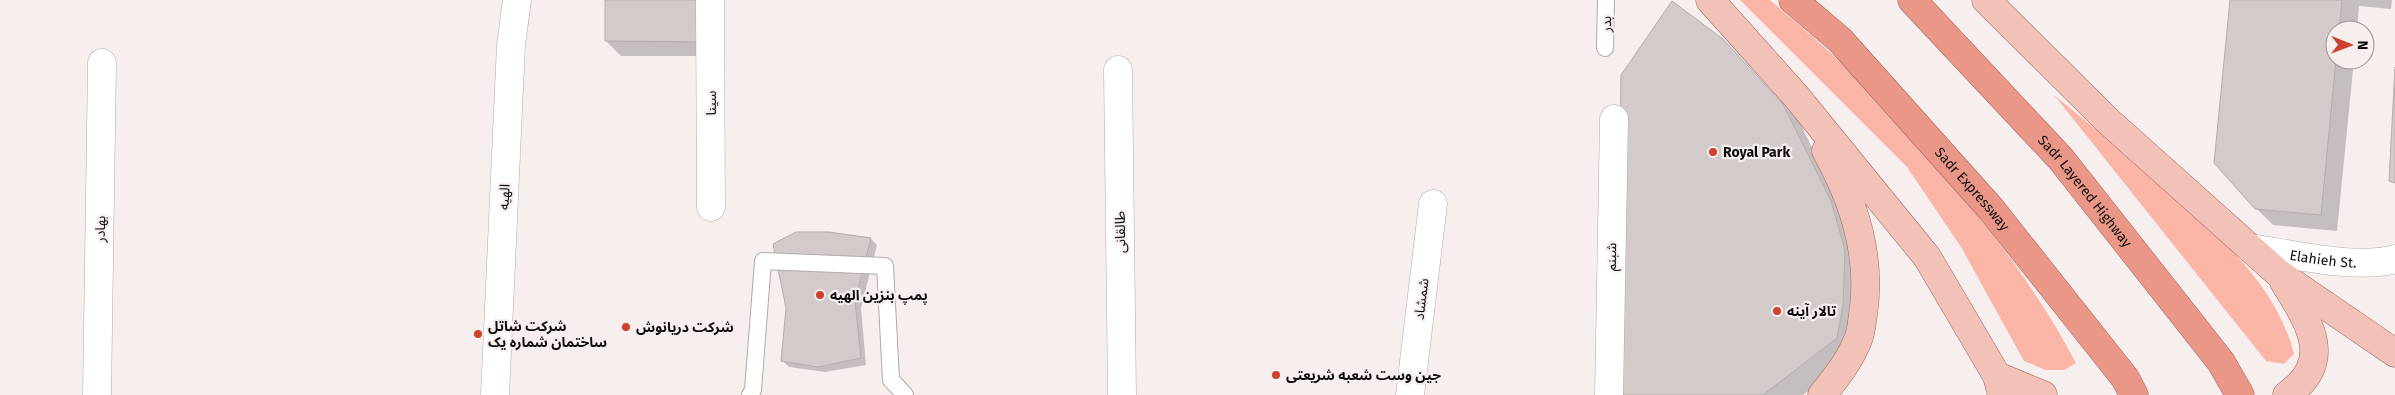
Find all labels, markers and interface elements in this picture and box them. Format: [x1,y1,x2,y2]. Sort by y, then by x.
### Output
street label: بدر [1598,15,1615,33]
north arrow [2325,20,2375,70]
text: N [2354,40,2371,50]
street label: سینا [703,90,720,116]
street label: Sadr Layered Highway [2034,132,2135,251]
place label: Royal Park [1723,144,1790,161]
street label: Sadr Expressway [1931,144,2013,234]
marker: Royal Park [1707,146,1719,158]
street label: الهیه [495,184,514,211]
street label: طالقانی [1112,211,1129,253]
street label: بهادر [92,215,109,244]
street label: شبنم [1603,243,1622,271]
street label: Elahieh St. [2288,247,2357,272]
street label: شمشاد [1411,277,1432,321]
place label: پمپ بنزین الهیه [830,287,928,305]
marker: پمپ بنزین الهیه [814,289,826,301]
place label: تالار آینه [1787,303,1836,320]
marker: تالار آینه [1771,305,1783,317]
place label: شرکت شاتل ساختمان شماره یک [488,318,607,351]
place label: شرکت دریانوش [636,319,734,336]
marker: شرکت دریانوش [620,321,632,333]
marker: شرکت شاتل ساختمان شماره یک [472,328,484,340]
place label: جین وست شعبه شریعتی [1286,367,1441,384]
marker: جین وست شعبه شریعتی [1270,369,1282,381]

